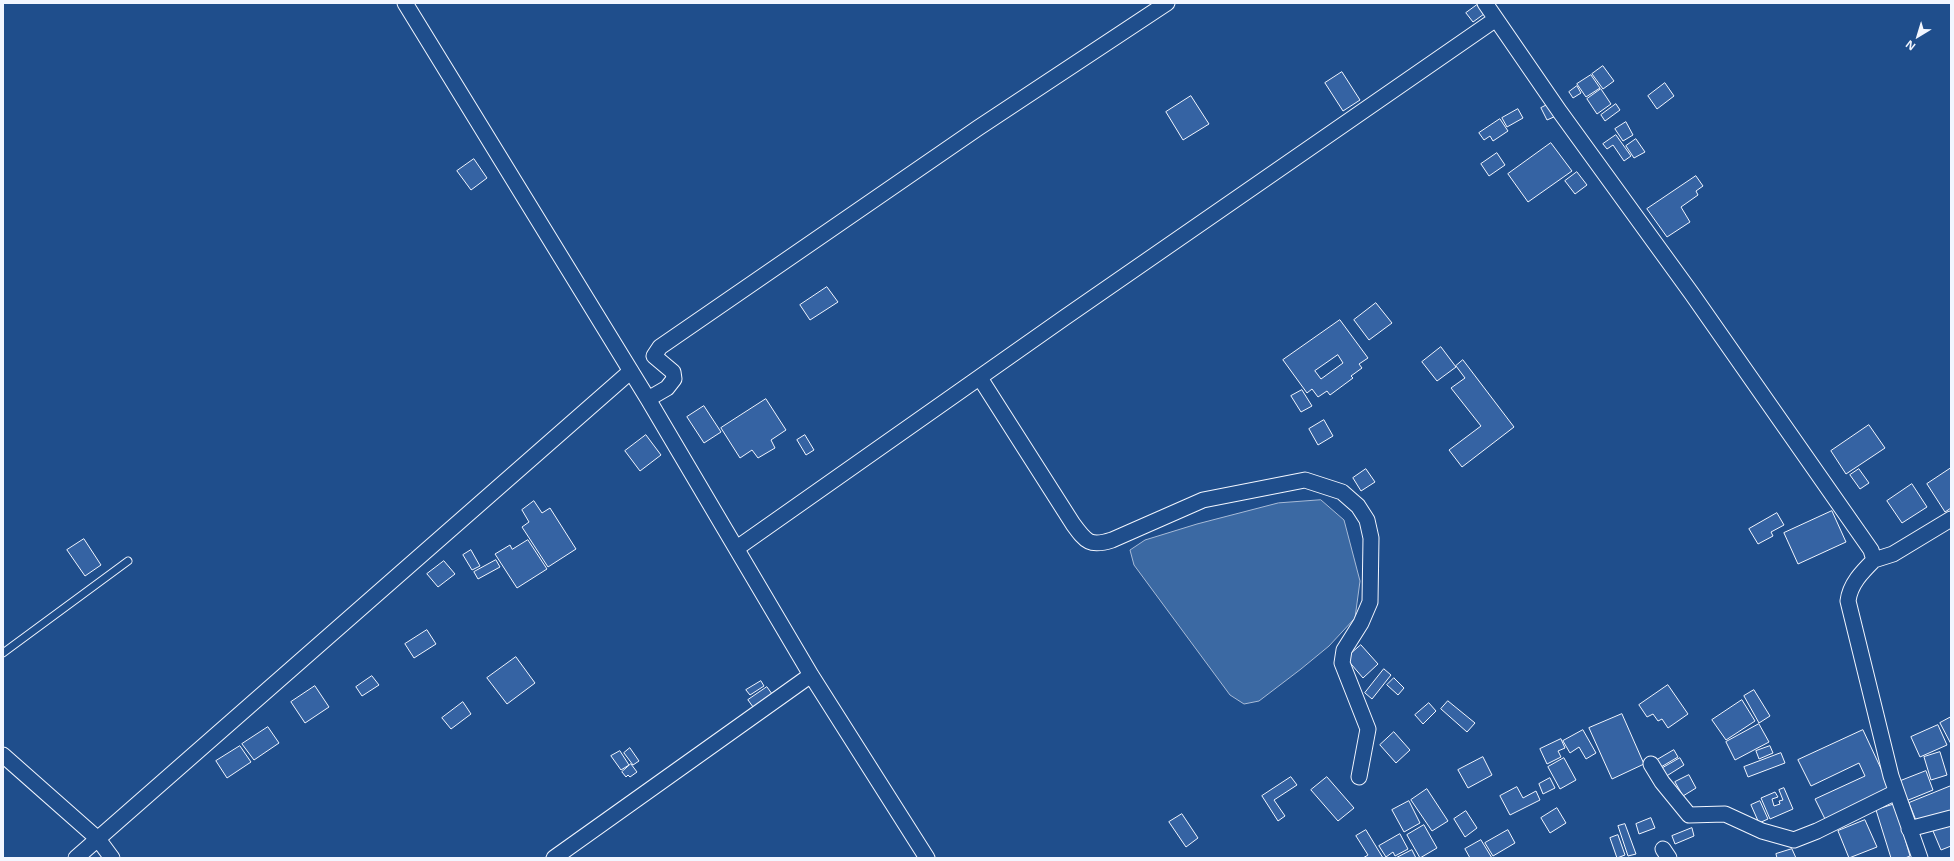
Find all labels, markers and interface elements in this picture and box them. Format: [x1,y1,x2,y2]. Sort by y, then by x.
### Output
north arrow [1898,16,1938,56]
text: N [1902,37,1918,55]

